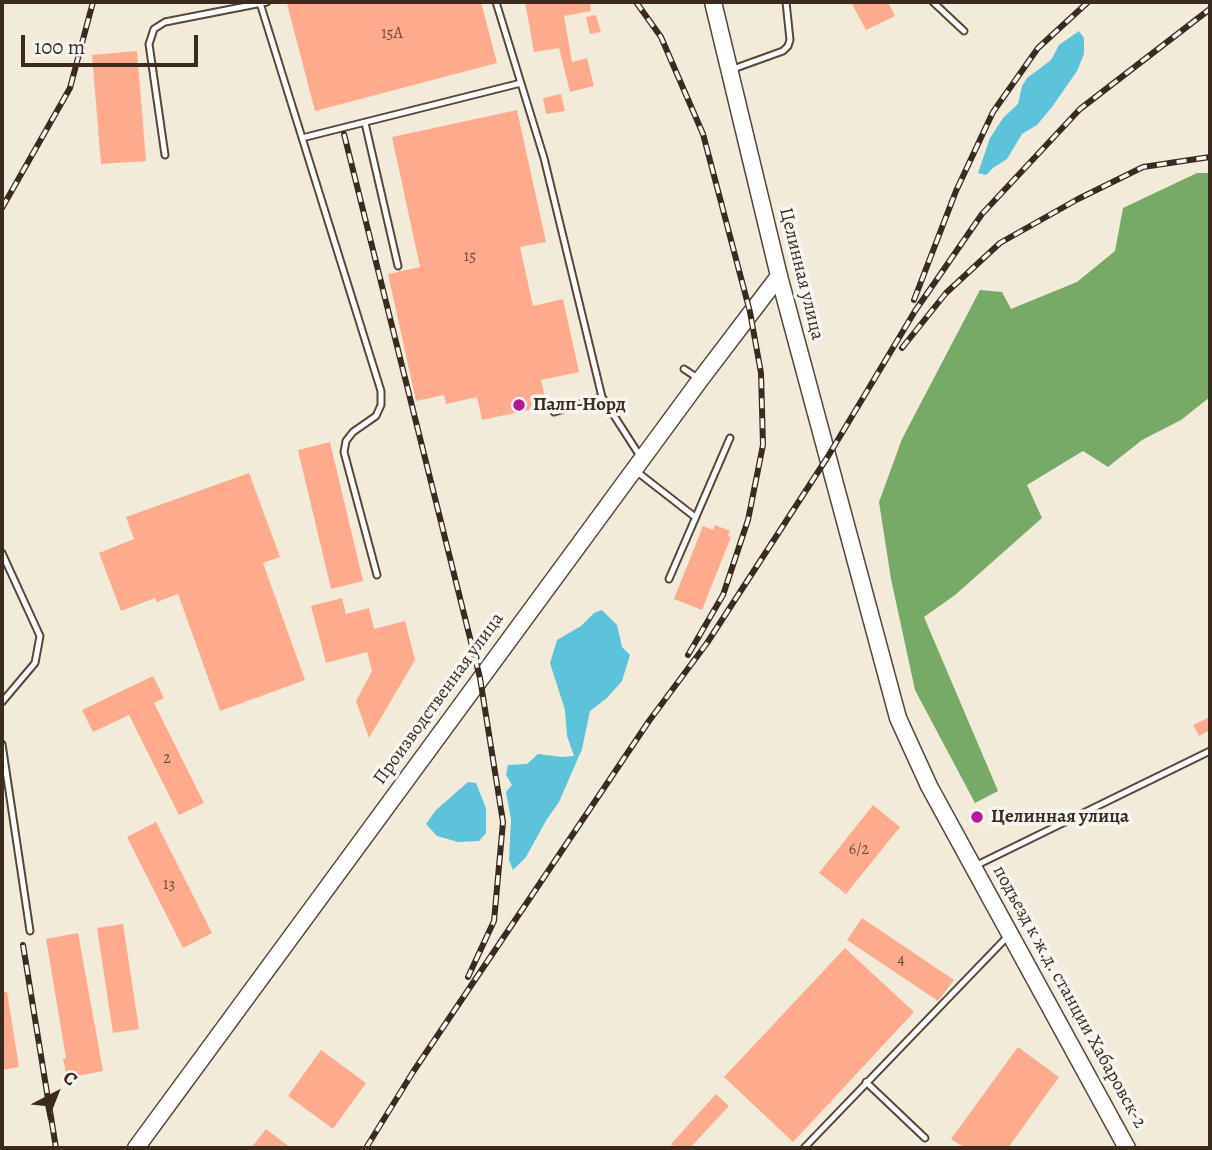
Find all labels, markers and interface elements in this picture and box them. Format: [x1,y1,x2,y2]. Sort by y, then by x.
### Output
scale bar [24,21,201,65]
house number: 15А [381,24,403,44]
text: 100 m [34,33,85,61]
street label: Целинная улица [774,206,828,342]
house number: 15 [464,247,476,267]
place label: Палп-Норд [533,394,626,416]
marker: Палп-Норд [511,397,527,413]
street label: Производственная улица [369,609,509,789]
house number: 2 [163,749,171,769]
place label: Целинная улица [991,806,1129,828]
marker: Целинная улица [969,809,985,825]
house number: 6/2 [849,840,869,860]
street label: подъезд к ж.д. станции Хабаровск-2 [987,862,1151,1132]
house number: 13 [163,875,175,895]
house number: 4 [897,950,905,970]
north arrow [21,1059,91,1129]
text: С [57,1065,83,1092]

